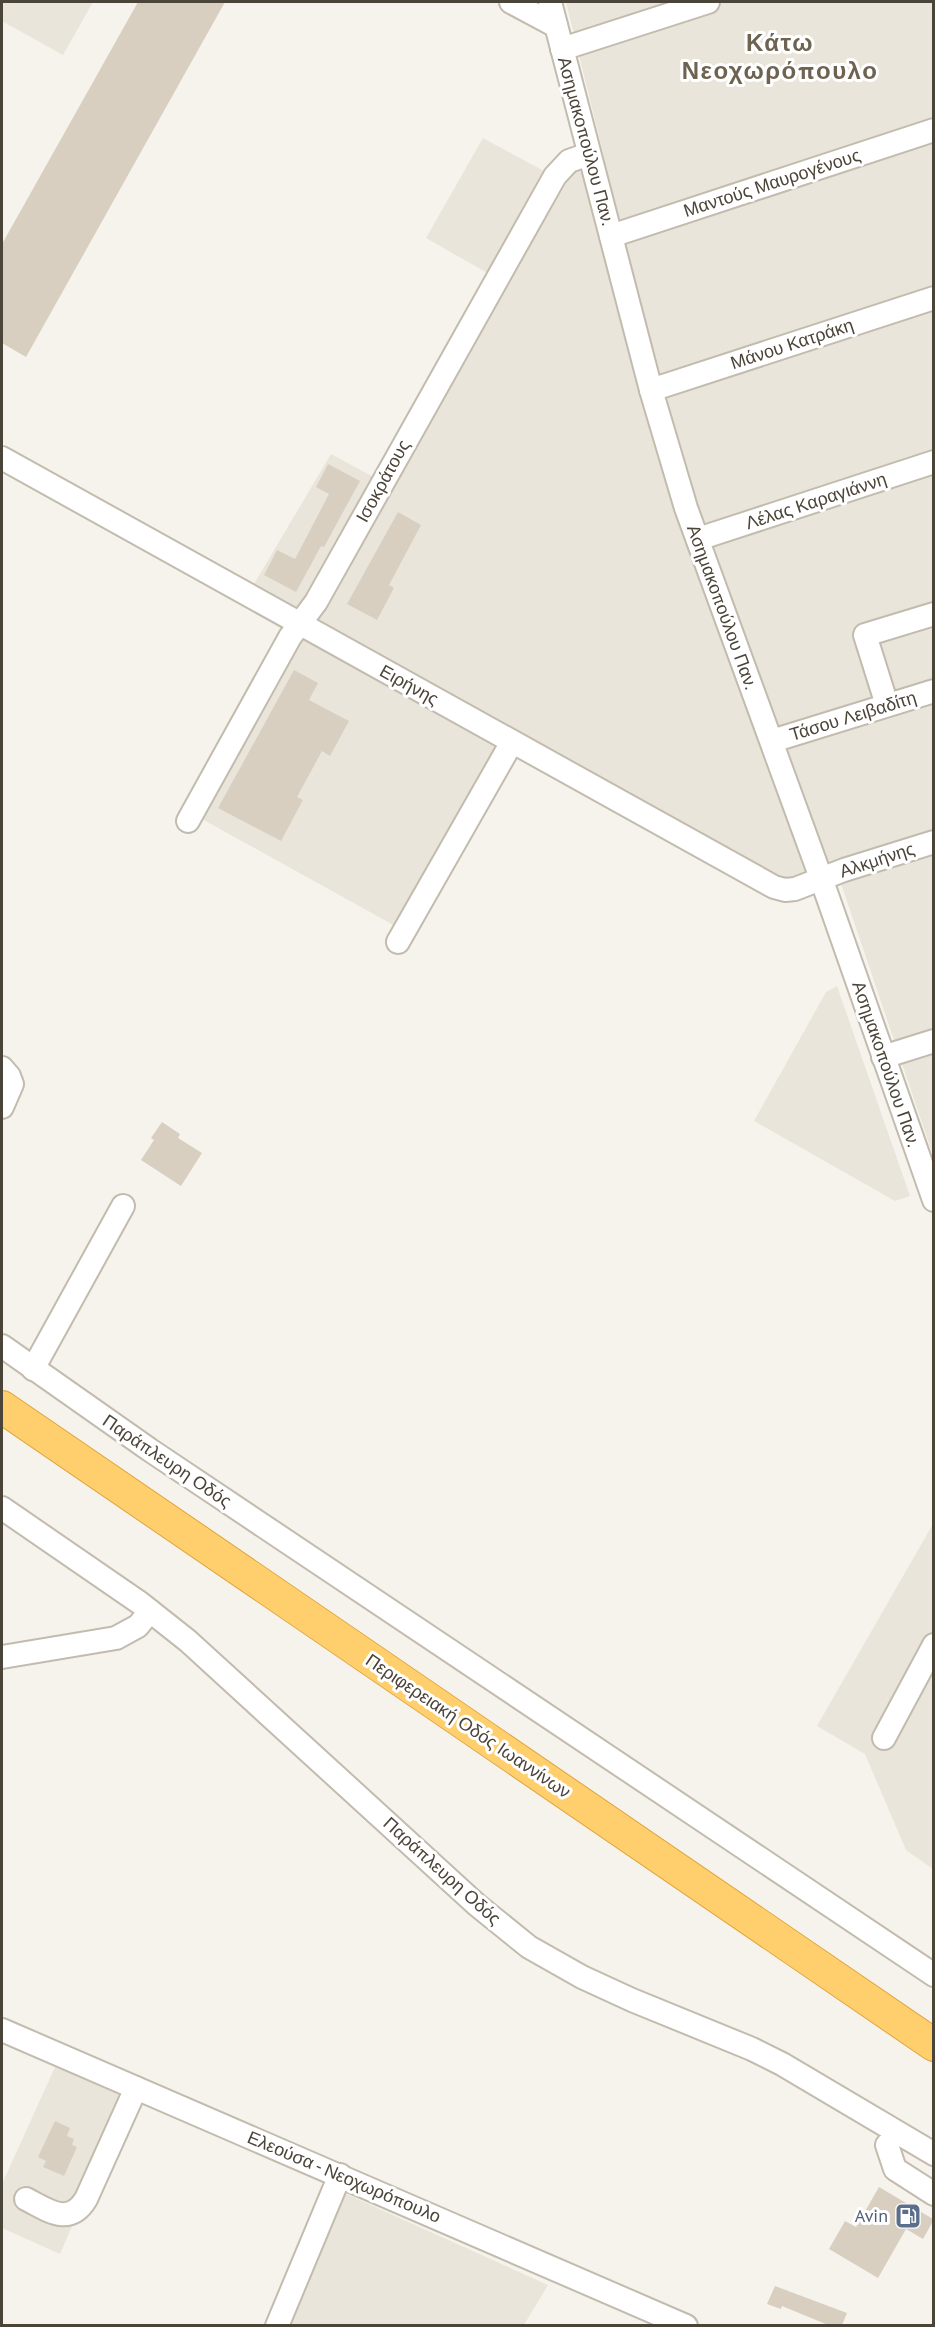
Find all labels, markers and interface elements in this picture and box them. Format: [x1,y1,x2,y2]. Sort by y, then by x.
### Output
district label: Κάτω Νεοχωρόπουλο [682,27,878,86]
street label: Ασημακοπούλου Παν. [553,54,620,228]
street label: Μαντούς Μαυρογένους [680,143,864,222]
street label: Μάνου Κατράκη [727,313,856,374]
street label: Ισοκράτους [350,435,415,526]
street label: Λέλας Καραγιάννη [742,467,889,534]
street label: Ασημακοπούλου Παν. [682,521,763,692]
street label: Ειρήνης [376,659,443,710]
street label: Τάσου Λειβαδίτη [787,685,919,746]
street label: Αλκμήνης [836,836,918,882]
street label: Ασημακοπούλου Παν. [847,978,926,1150]
street label: Παράπλευρη Οδός [98,1409,236,1512]
street label: Περιφερειακή Οδός Ιωαννίνων [361,1648,575,1803]
street label: Παράπλευρη Οδός [379,1812,506,1930]
street label: Ελεούσα - Νεοχωρόπουλο [244,2125,444,2228]
fuel station icon: Avin [893,2201,923,2231]
place label: Avin [855,2204,888,2227]

